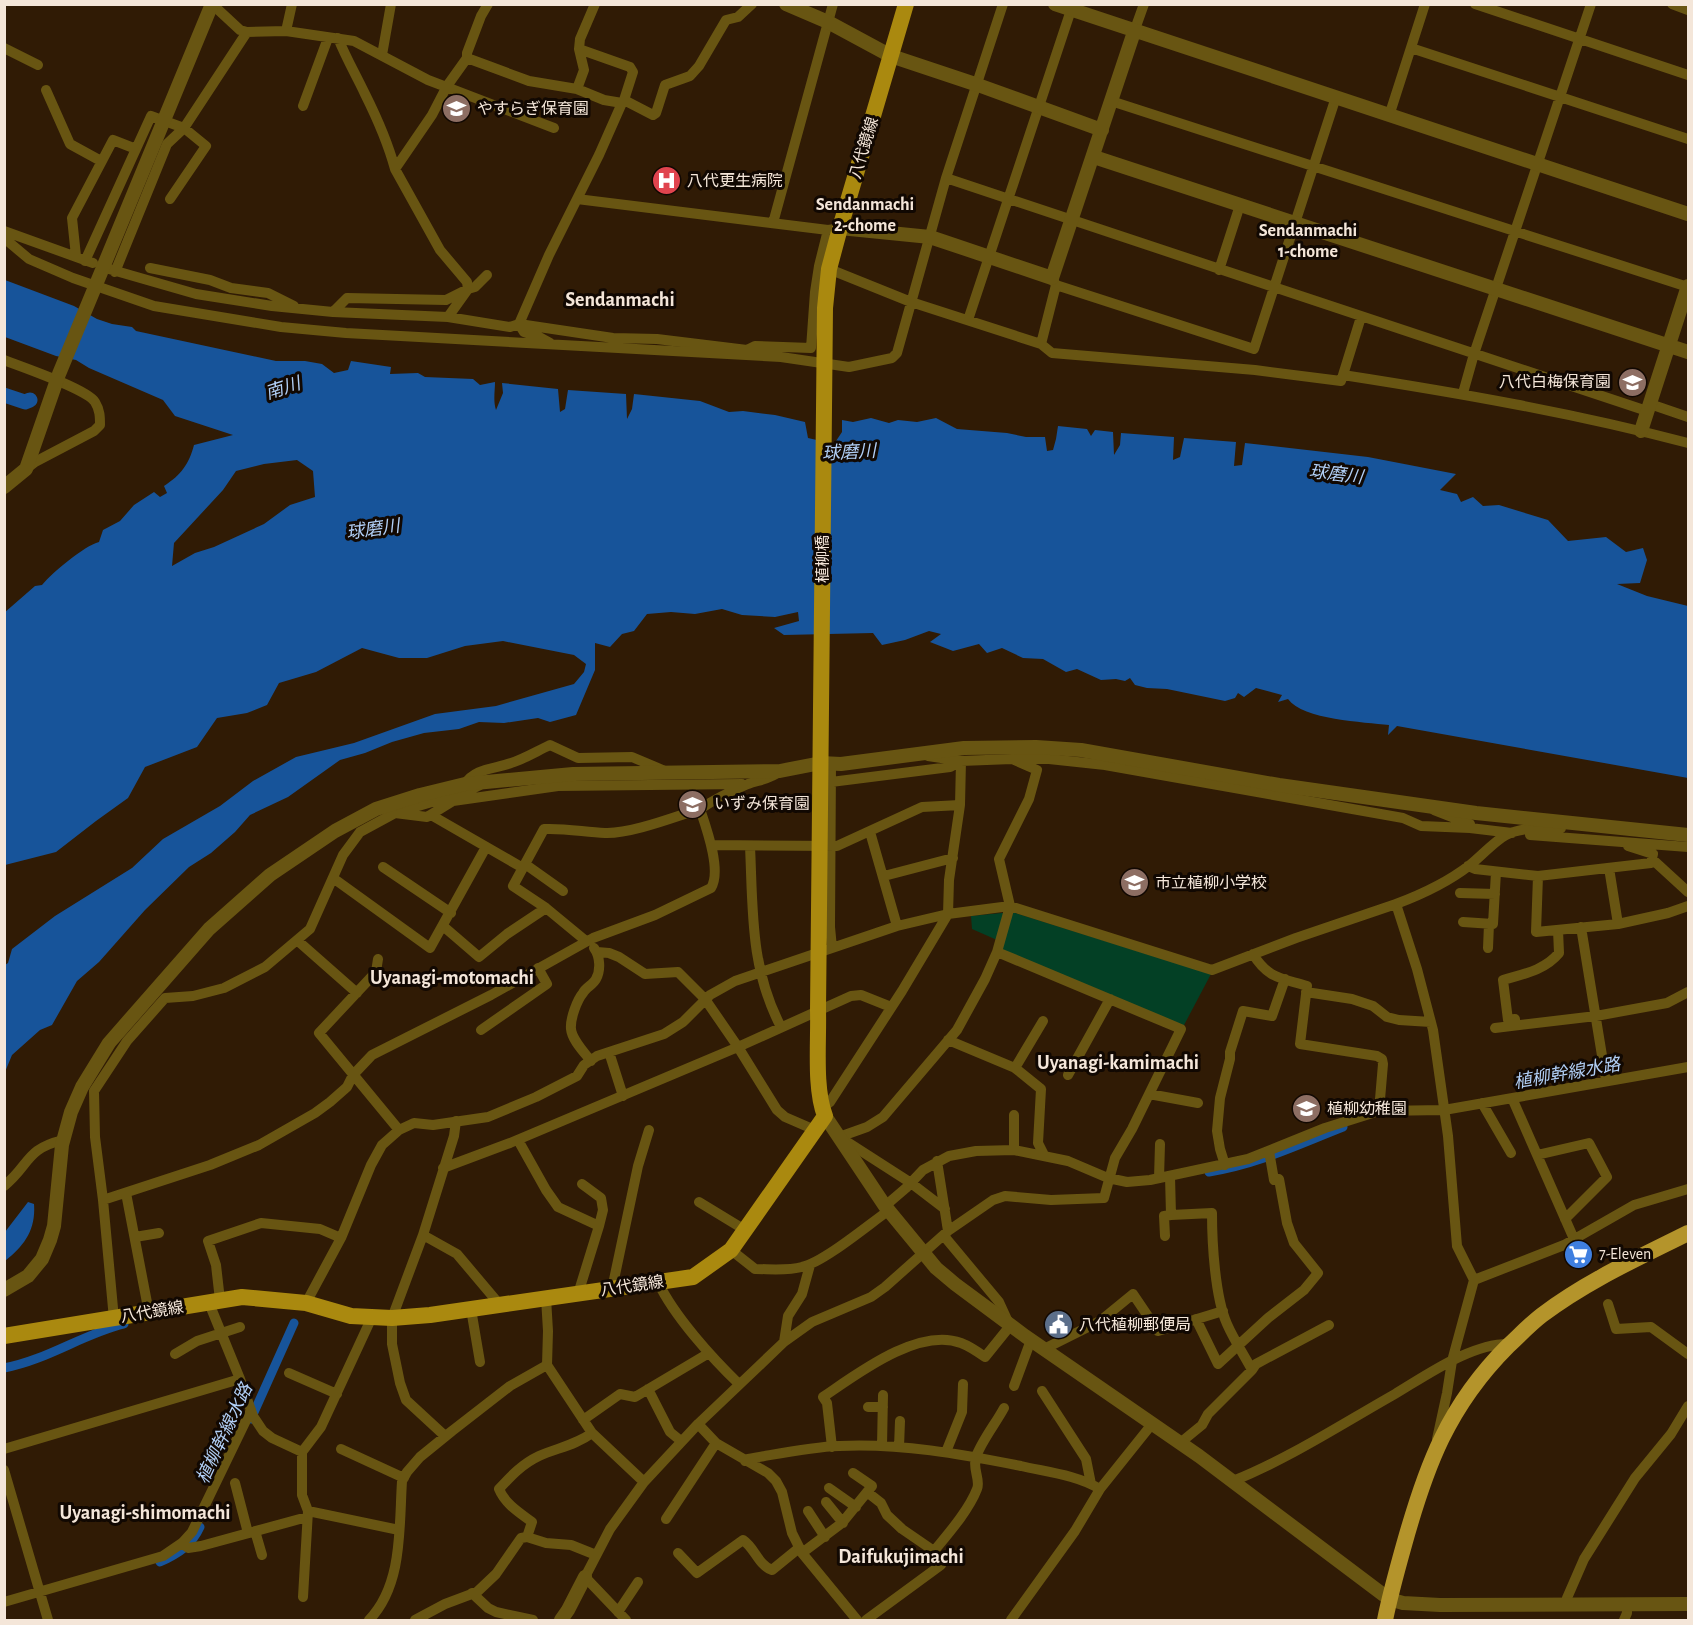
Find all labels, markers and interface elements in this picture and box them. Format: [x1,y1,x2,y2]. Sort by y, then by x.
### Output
school or university icon: やすらぎ保育園 [440,93,472,125]
place label: やすらぎ保育園 [477,100,589,117]
street label: 八代鏡線 [846,115,881,181]
hospital icon: 八代更生病院 [650,165,682,197]
place label: 八代更生病院 [687,172,783,189]
district label: Sendanmachi 2-chome [816,196,914,235]
district label: Sendanmachi 1-chome [1259,222,1357,261]
district label: Sendanmachi [565,290,675,310]
school or university icon: 八代白梅保育園 [1616,366,1648,398]
water label: 南川 [262,372,305,403]
place label: 八代白梅保育園 [1499,373,1611,390]
water label: 球磨川 [821,440,878,463]
water label: 球磨川 [1308,461,1366,487]
water label: 球磨川 [345,515,403,543]
street label: 植柳橋 [814,535,831,583]
school or university icon: いずみ保育園 [677,788,709,820]
place label: いずみ保育園 [714,795,810,812]
school or university icon: 市立植柳小学校 [1118,867,1150,899]
place label: 市立植柳小学校 [1155,874,1267,891]
district label: Uyanagi-motomachi [370,968,534,988]
district label: Uyanagi-kamimachi [1037,1053,1199,1073]
water label: 植柳幹線水路 [1512,1053,1624,1092]
school or university icon: 植柳幼稚園 [1290,1093,1322,1125]
place label: 植柳幼稚園 [1327,1100,1407,1117]
supermarket icon: 7-Eleven [1562,1238,1594,1270]
place label: 7-Eleven [1599,1246,1651,1262]
street label: 八代鏡線 [599,1273,665,1298]
street label: 八代鏡線 [119,1298,185,1325]
public building icon: 八代植柳郵便局 [1042,1309,1074,1341]
place label: 八代植柳郵便局 [1079,1316,1191,1333]
water label: 植柳幹線水路 [192,1379,257,1487]
district label: Uyanagi-shimomachi [59,1503,231,1523]
district label: Daifukujimachi [838,1547,964,1567]

